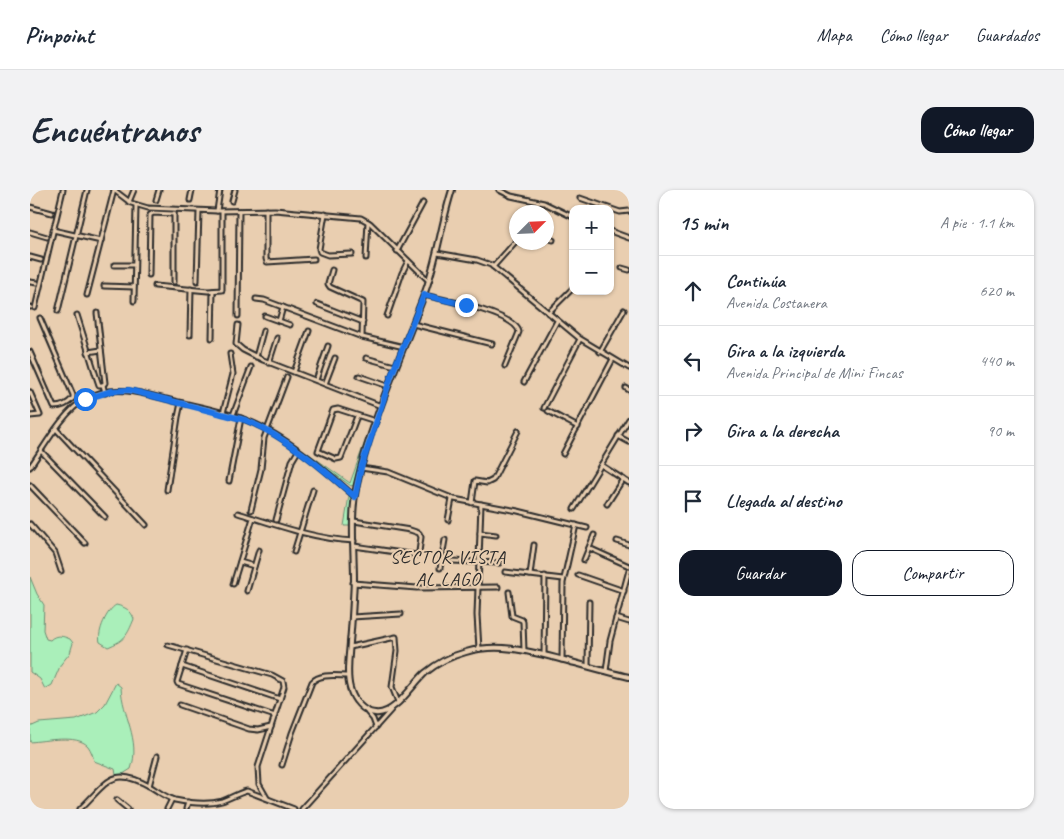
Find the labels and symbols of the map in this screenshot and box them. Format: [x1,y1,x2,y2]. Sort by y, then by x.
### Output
north arrow [509,205,554,250]
route end [455,294,478,317]
route start [74,388,97,411]
district label: SECTOR VISTA AL LAGO [390,545,506,591]

